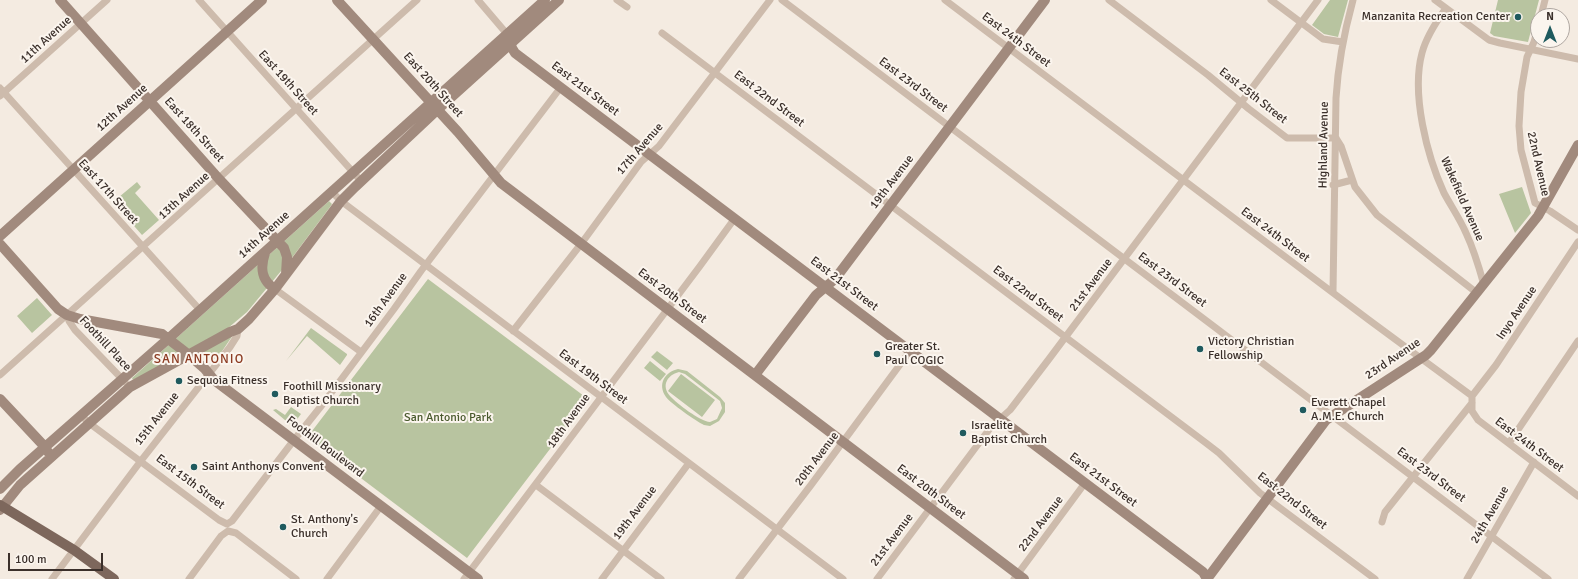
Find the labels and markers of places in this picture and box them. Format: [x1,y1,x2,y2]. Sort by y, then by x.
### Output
place label: Manzanita Recreation Center [1362,10,1510,24]
marker: Manzanita Recreation Center [1513,12,1523,22]
place label: Victory Christian Fellowship [1208,335,1294,363]
place label: Greater St. Paul COGIC [885,340,944,368]
marker: Victory Christian Fellowship [1195,344,1205,354]
marker: Greater St. Paul COGIC [872,349,882,359]
place label: Sequoia Fitness [187,374,267,388]
marker: Sequoia Fitness [174,376,184,386]
place label: Foothill Missionary Baptist Church [283,380,381,408]
marker: Foothill Missionary Baptist Church [270,389,280,399]
place label: Everett Chapel A.M.E. Church [1311,396,1386,424]
marker: Everett Chapel A.M.E. Church [1298,405,1308,415]
place label: Israelite Baptist Church [971,419,1047,447]
marker: Israelite Baptist Church [958,428,968,438]
place label: Saint Anthonys Convent [202,460,324,474]
marker: Saint Anthonys Convent [189,462,199,472]
place label: St. Anthony's Church [291,513,358,541]
marker: St. Anthony's Church [278,522,288,532]

